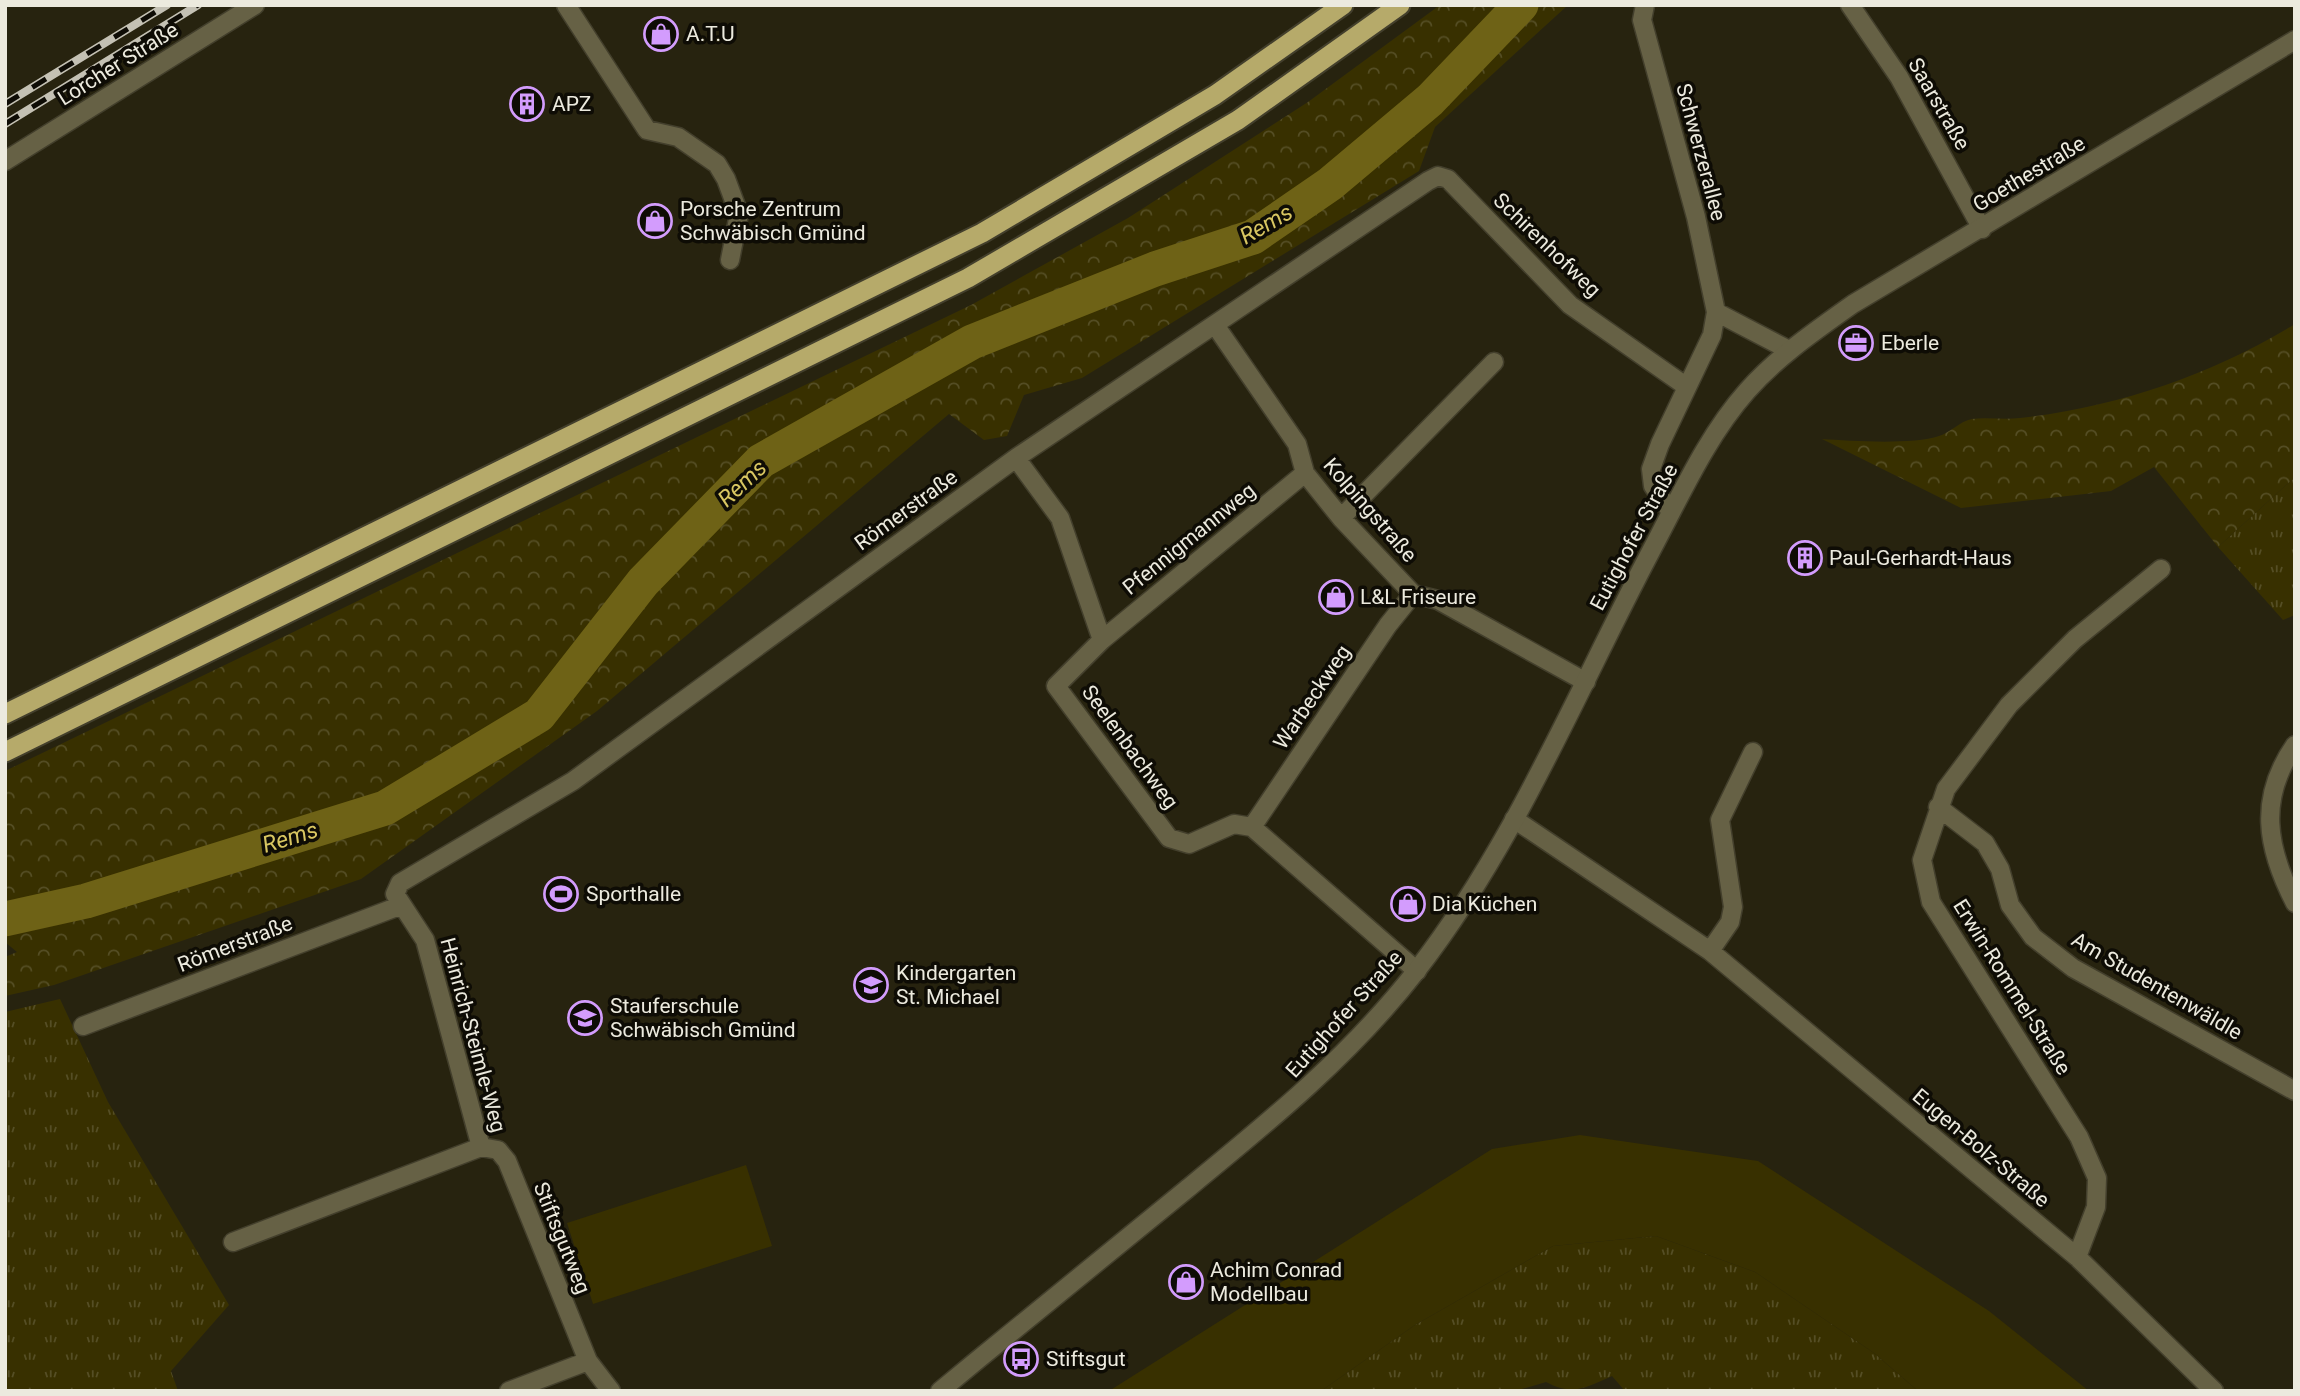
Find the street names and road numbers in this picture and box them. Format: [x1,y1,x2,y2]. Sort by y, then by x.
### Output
street label: Lorcher Straße [53,17,183,111]
street label: Saarstraße [1903,54,1975,154]
street label: Schwerzerallee [1671,81,1731,223]
street label: Goethestraße [1969,131,2089,217]
street label: Schirenhofweg [1489,188,1605,302]
street label: Kolpingstraße [1318,453,1422,567]
street label: Eutighofer Straße [1585,460,1683,614]
street label: Römerstraße [850,465,962,555]
street label: Pfennigmannweg [1118,478,1260,600]
street label: Warbeckweg [1268,641,1356,753]
street label: Seelenbachweg [1077,680,1183,814]
street label: Erwin-Rommel-Straße [1948,895,2076,1079]
street label: Römerstraße [174,911,296,977]
street label: Am Studentenwäldle [2068,927,2246,1045]
street label: Heinrich-Steimle-Weg [435,935,511,1135]
street label: Eutighofer Straße [1281,946,1407,1082]
street label: Eugen-Bolz-Straße [1908,1084,2054,1212]
street label: Stiftsgutweg [529,1179,595,1297]

